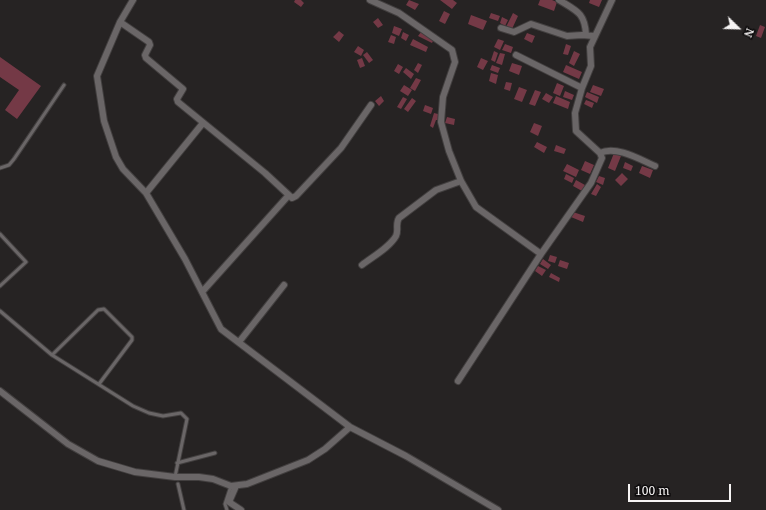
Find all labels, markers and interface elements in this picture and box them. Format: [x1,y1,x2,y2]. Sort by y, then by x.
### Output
north arrow [718,8,758,48]
text: N [741,26,758,40]
scale bar [630,476,733,502]
text: 100 m [635,482,670,499]

